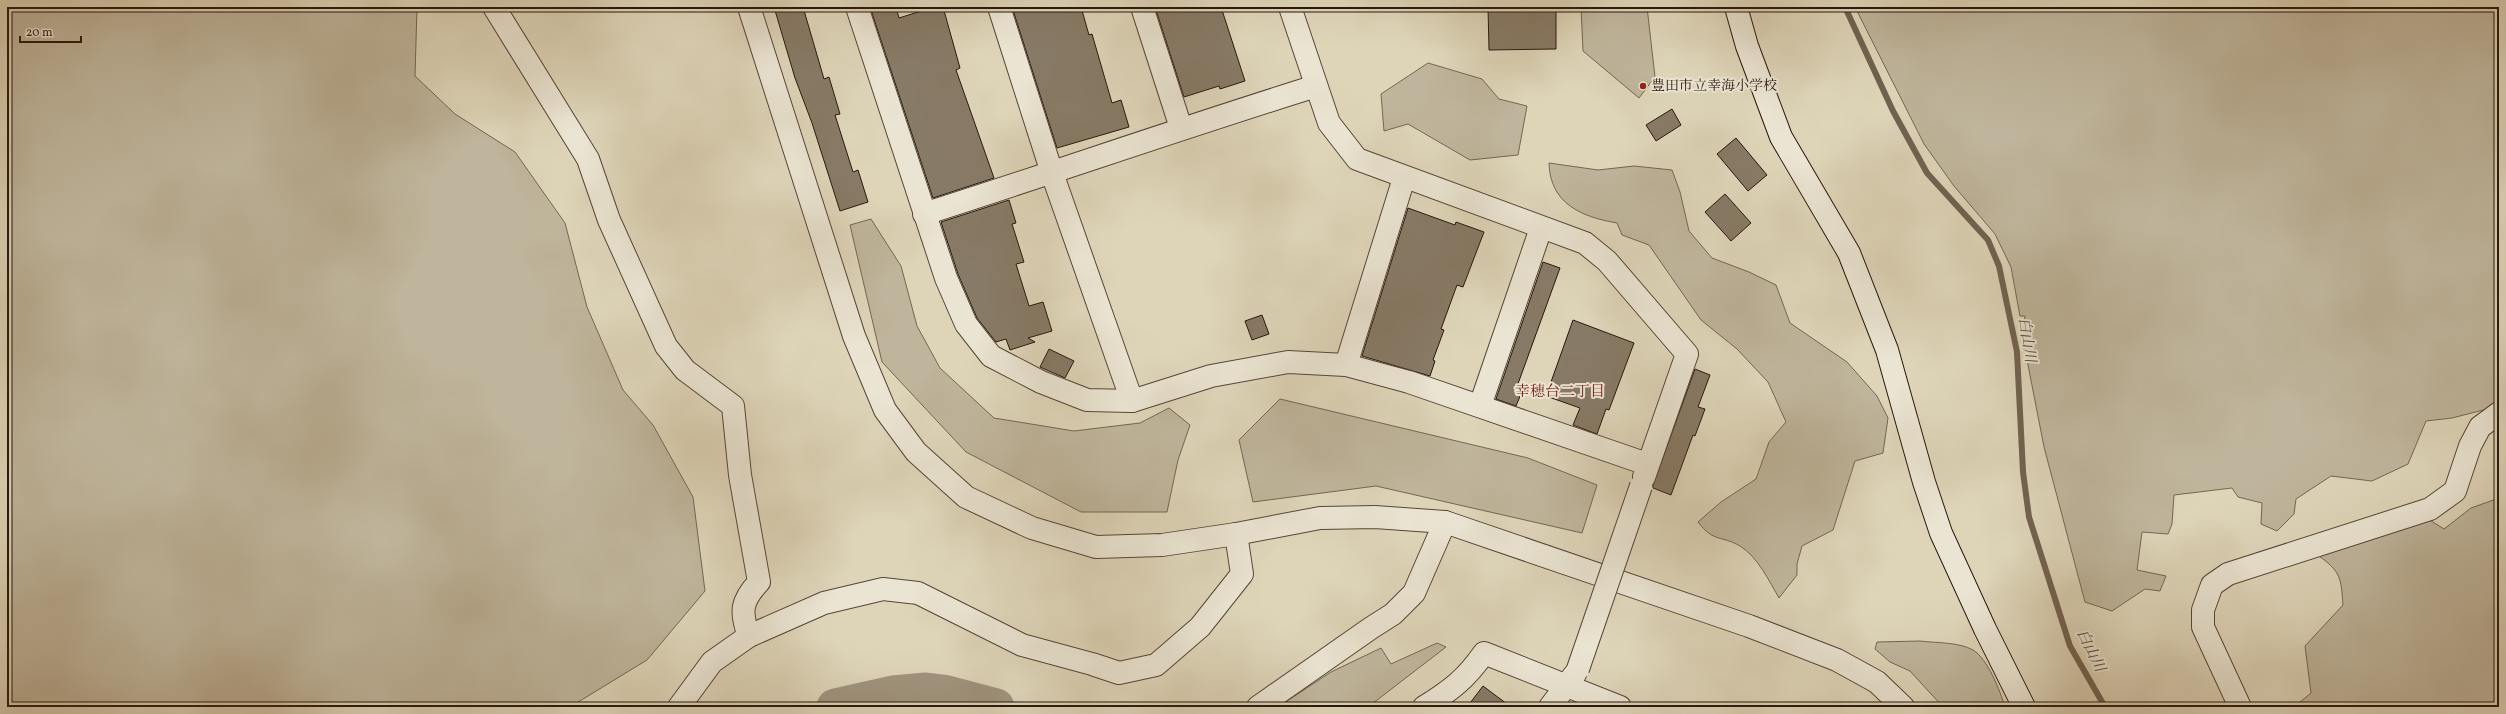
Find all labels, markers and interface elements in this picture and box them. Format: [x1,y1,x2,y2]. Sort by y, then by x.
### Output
scale bar [20,18,81,44]
text: 20 m [26,25,53,41]
place label: 豊田市立幸海小学校 [1651,77,1777,96]
marker: 豊田市立幸海小学校 [1638,81,1648,91]
water label: 白山川 [2012,316,2040,366]
district label: 幸穂台二丁目 [1515,382,1605,403]
water label: 白山川 [2071,626,2110,678]

